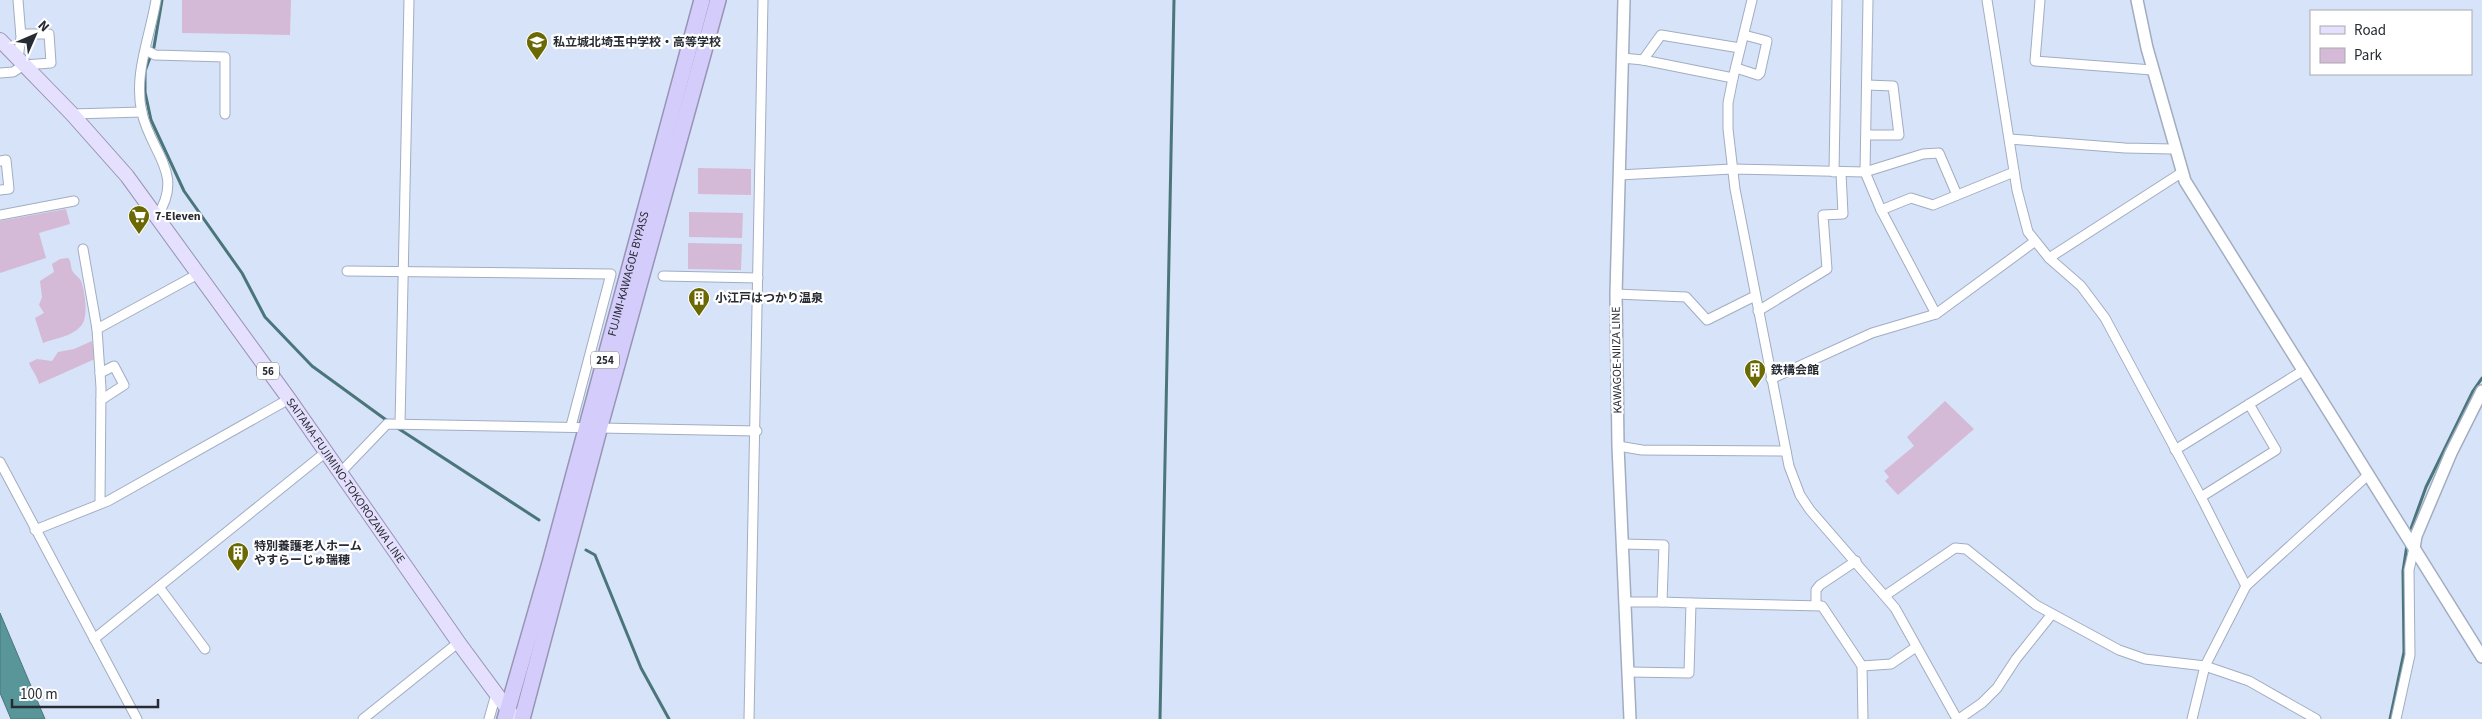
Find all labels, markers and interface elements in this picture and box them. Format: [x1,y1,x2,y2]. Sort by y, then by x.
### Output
north arrow [10,10,60,60]
legend [2310,10,2472,75]
text: N [33,16,54,37]
text: Road [2354,20,2386,41]
school or university icon: 私立城北埼玉中学校・高等学校 [525,30,549,61]
place label: 私立城北埼玉中学校・高等学校 [553,34,721,51]
text: Park [2354,45,2383,66]
supermarket icon: 7-Eleven [127,204,151,235]
place label: 7-Eleven [155,208,201,225]
street label: FUJIMI-KAWAGOE BYPASS [603,209,653,338]
building icon: 小江戸はつかり温泉 [687,286,711,317]
place label: 小江戸はつかり温泉 [715,290,823,307]
street label: KAWAGOE-NIIZA LINE [1608,306,1626,414]
road number: 254 [591,352,619,368]
building icon: 鉄構会館 [1743,358,1767,389]
road number: 56 [257,362,279,380]
place label: 鉄構会館 [1770,362,1819,379]
street label: SAITAMA-FUJIMINO-TOKOROZAWA LINE [282,394,409,567]
place label: 特別養護老人ホーム やすらーじゅ瑞穂 [254,538,362,569]
building icon: 特別養護老人ホーム やすらーじゅ瑞穂 [226,541,250,572]
scale bar [12,676,159,708]
text: 100 m [20,684,58,705]

